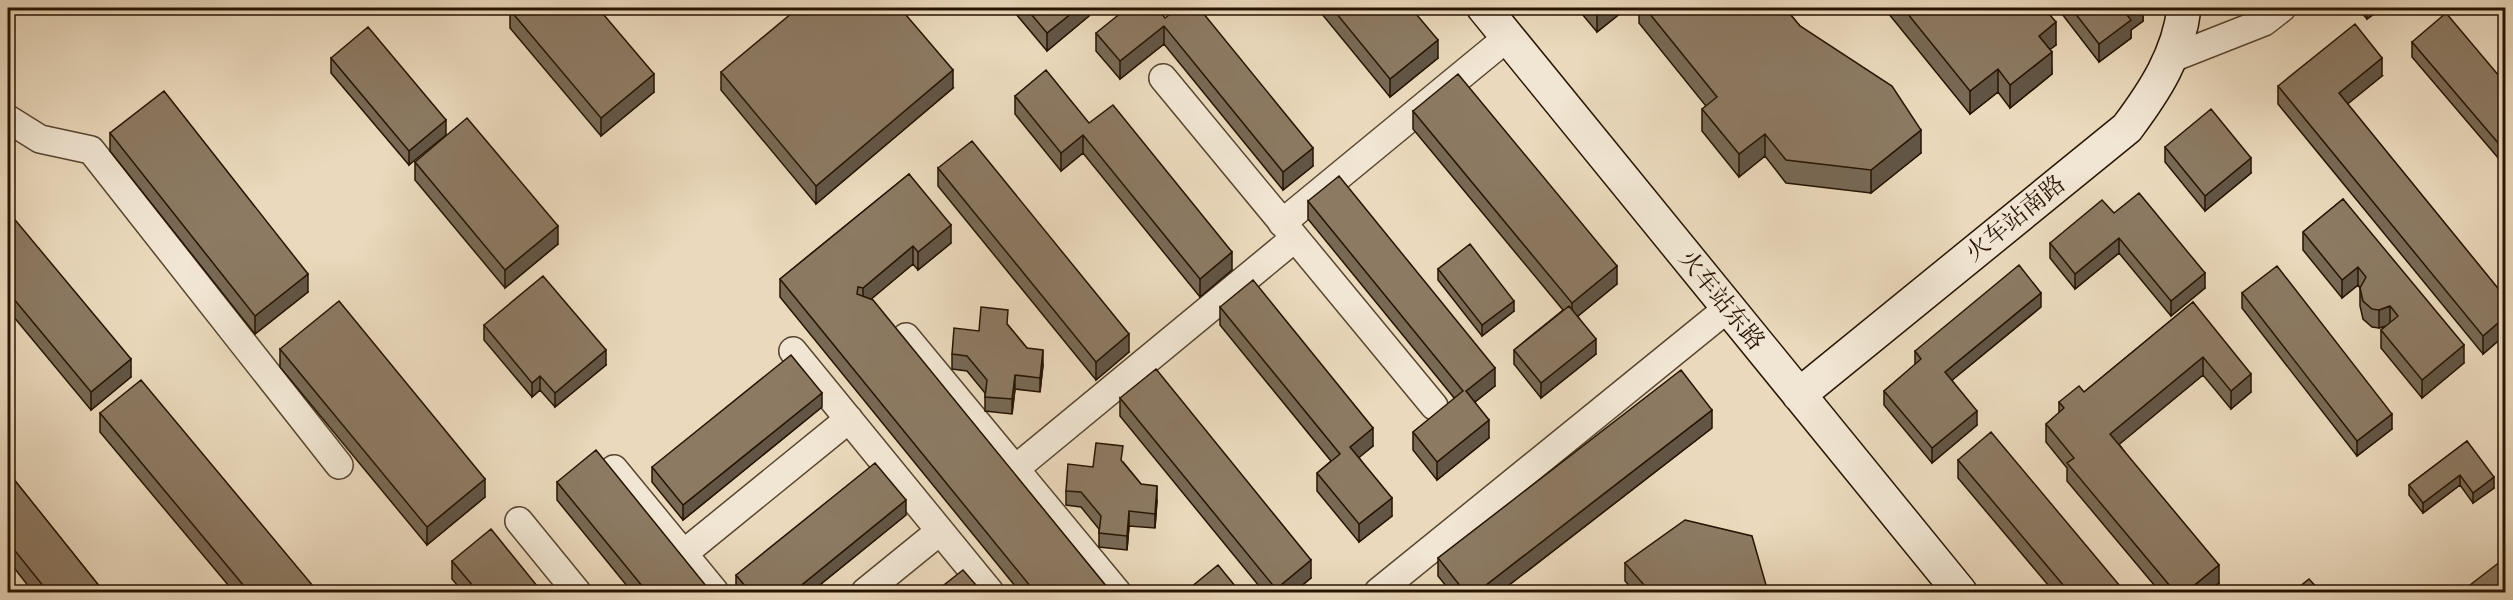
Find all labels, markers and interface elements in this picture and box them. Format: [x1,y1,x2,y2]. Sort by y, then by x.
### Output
street label: 火车站南路 [1960,169,2072,268]
street label: 火车站东路 [1672,245,1771,357]

